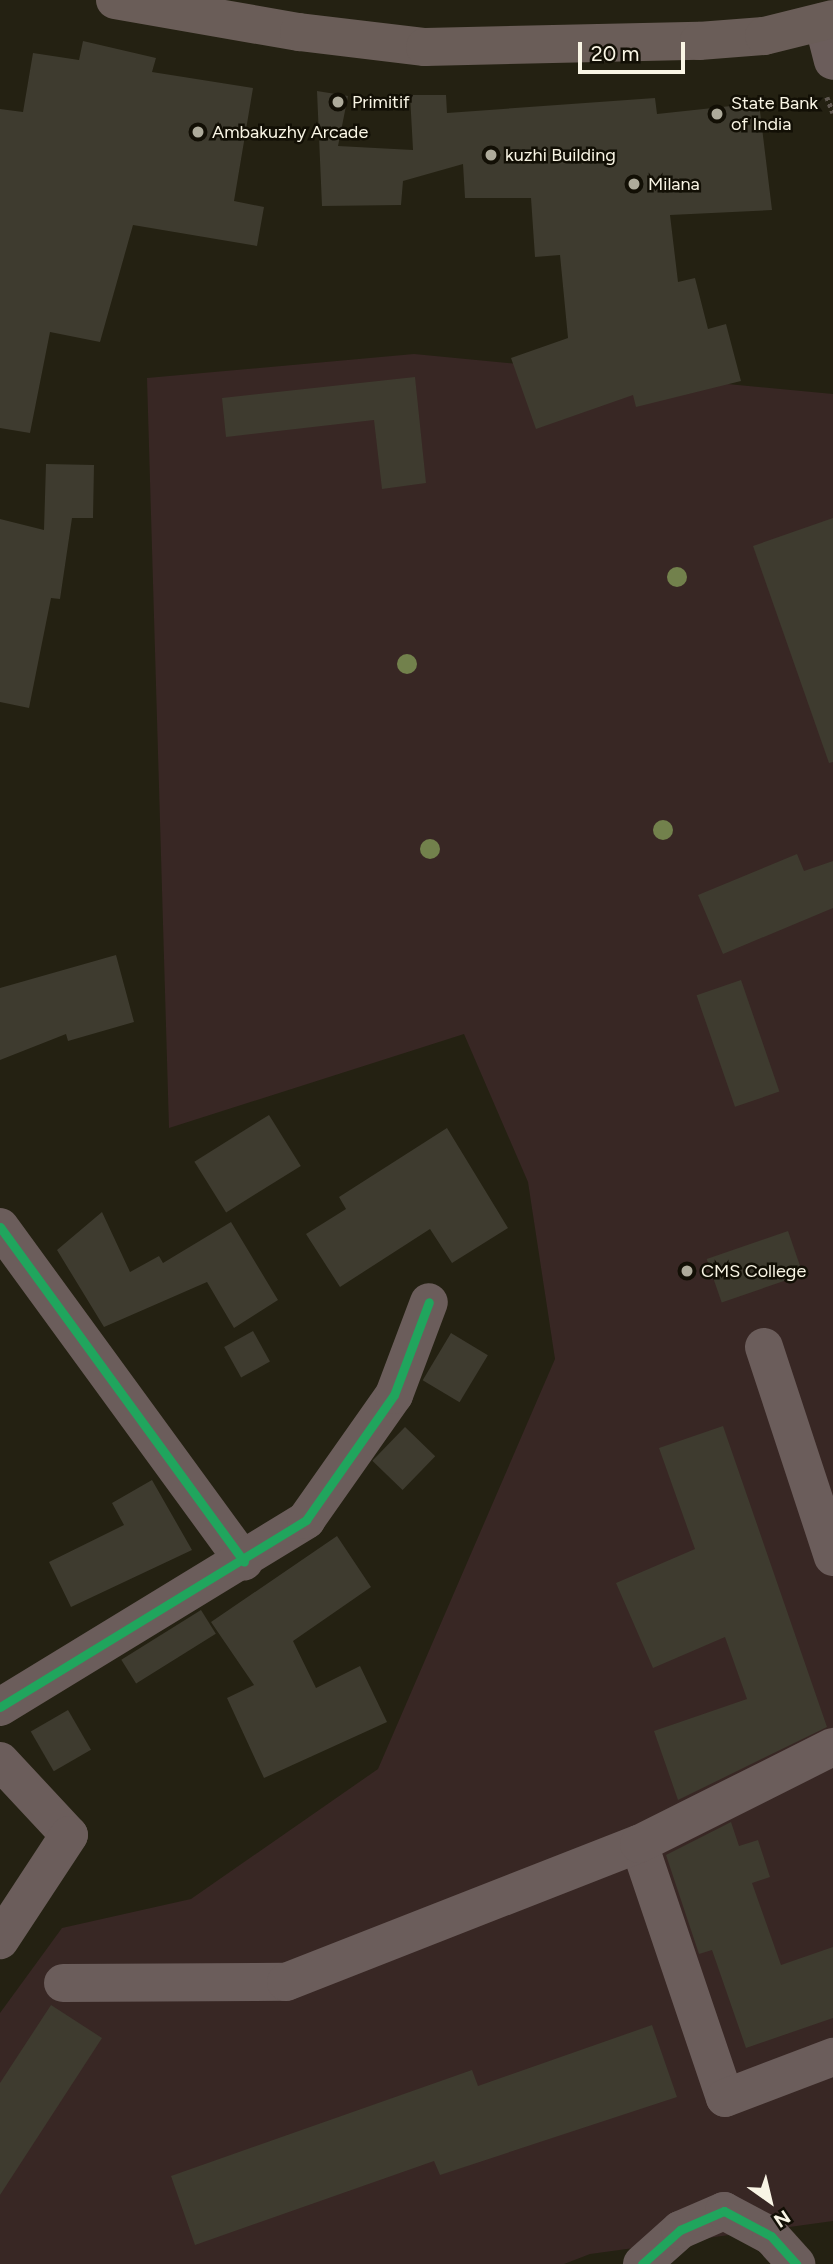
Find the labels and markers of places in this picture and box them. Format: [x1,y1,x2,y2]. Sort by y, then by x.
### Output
place label: Primitif [352,91,410,113]
place label: State Bank of India [731,93,818,136]
marker: Primitif [330,94,346,110]
marker: State Bank of India [709,106,725,122]
place label: Ambakuzhy Arcade [212,121,368,143]
marker: Ambakuzhy Arcade [190,124,206,140]
place label: kuzhi Building [505,144,616,166]
marker: kuzhi Building [483,147,499,163]
place label: Milana [648,173,700,195]
marker: Milana [626,176,642,192]
place label: CMS College [701,1260,806,1282]
marker: CMS College [679,1263,695,1279]

